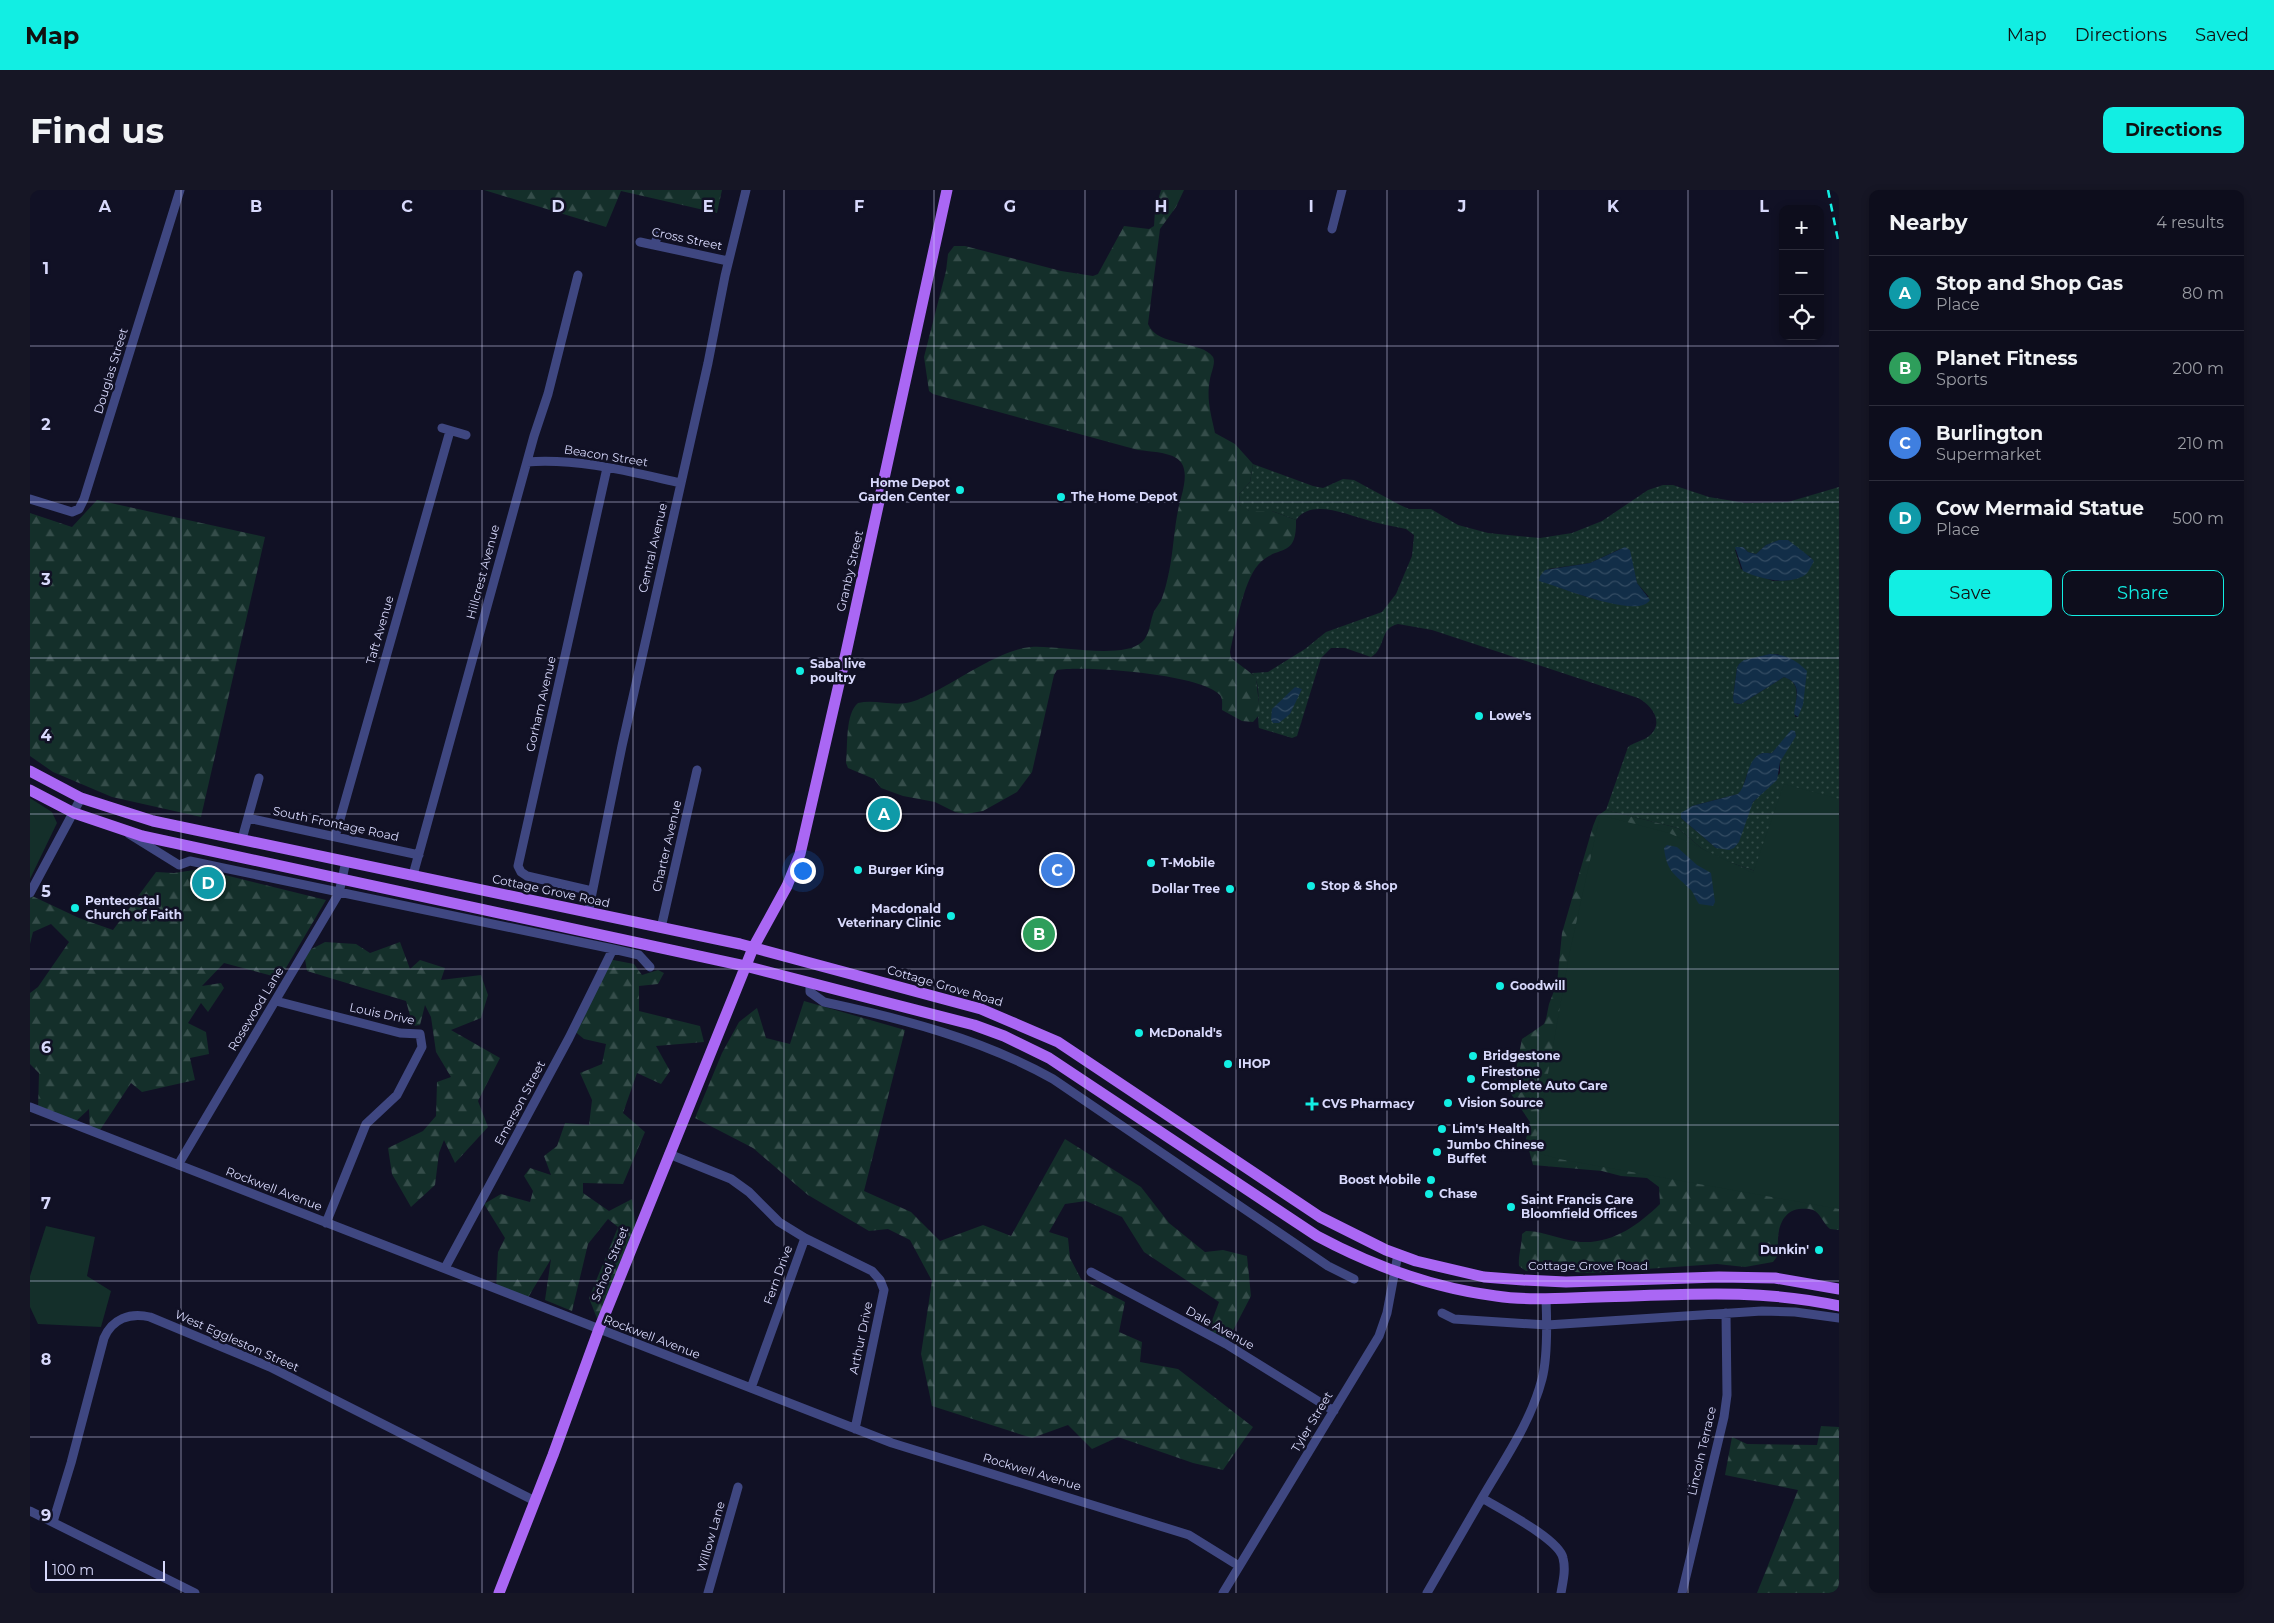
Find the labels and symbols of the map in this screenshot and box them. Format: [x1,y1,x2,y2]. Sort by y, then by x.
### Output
text: A [98,197,112,216]
text: B [250,197,262,216]
text: C [401,197,413,216]
text: D [551,197,565,216]
text: E [703,197,713,216]
text: F [854,197,864,216]
text: G [1004,197,1016,216]
text: H [1155,197,1167,216]
text: I [1308,197,1314,216]
text: J [1457,197,1466,216]
text: K [1607,197,1620,216]
text: L [1759,197,1769,216]
street label: Cross Street [650,224,724,253]
text: 1 [43,259,49,278]
street label: Douglas Street [90,326,131,416]
text: 2 [41,415,51,434]
street label: Beacon Street [563,441,649,470]
place label: Home Depot Garden Center [859,475,951,504]
marker: Home Depot Garden Center [954,484,966,496]
place label: The Home Depot [1071,489,1179,504]
marker: The Home Depot [1055,491,1067,503]
street label: Central Avenue [635,502,670,594]
street label: Hillcrest Avenue [463,523,502,621]
street label: Granby Street [833,529,866,613]
text: 3 [40,570,51,589]
street label: Taft Avenue [363,594,397,666]
street label: Gorham Avenue [522,655,559,753]
place label: Saba live poultry [810,656,866,685]
marker: Saba live poultry [794,665,806,677]
place label: Lowe's [1489,708,1532,723]
marker: Lowe's [1473,710,1485,722]
text: 4 [40,726,52,745]
pin: A [868,795,900,833]
street label: Charter Avenue [649,798,684,893]
street label: South Frontage Road [272,803,401,844]
pin: C [1041,851,1073,889]
place label: T-Mobile [1161,855,1215,870]
marker: T-Mobile [1145,857,1157,869]
your location [790,858,816,884]
place label: Burger King [868,862,944,877]
pin: D [192,864,224,902]
marker: Burger King [852,864,864,876]
street label: Cottage Grove Road [491,871,611,910]
place label: Stop & Shop [1321,878,1397,893]
marker: Stop & Shop [1305,880,1317,892]
place label: Dollar Tree [1152,881,1220,896]
text: 5 [41,882,51,901]
marker: Dollar Tree [1224,883,1236,895]
place label: Pentecostal Church of Faith [85,893,182,922]
place label: Macdonald Veterinary Clinic [836,901,941,930]
marker: Pentecostal Church of Faith [69,902,81,914]
marker: Macdonald Veterinary Clinic [945,910,957,922]
pin: B [1023,915,1055,953]
street label: Cottage Grove Road [885,962,1005,1009]
street label: Rosewood Lane [225,964,287,1053]
place label: Goodwill [1510,978,1565,993]
marker: Goodwill [1494,980,1506,992]
street label: Louis Drive [348,999,416,1028]
place label: McDonald's [1149,1025,1223,1040]
marker: McDonald's [1133,1027,1145,1039]
text: 6 [41,1038,51,1057]
place label: Bridgestone [1483,1048,1561,1063]
marker: Bridgestone [1467,1050,1479,1062]
place label: IHOP [1238,1056,1271,1071]
street label: Emerson Street [491,1058,548,1148]
marker: IHOP [1222,1058,1234,1070]
place label: Firestone Complete Auto Care [1481,1064,1608,1093]
marker: Firestone Complete Auto Care [1465,1073,1477,1085]
place label: Vision Source [1457,1095,1544,1110]
place label: CVS Pharmacy [1322,1096,1415,1111]
marker: Vision Source [1442,1097,1454,1109]
marker: CVS Pharmacy [1306,1098,1318,1110]
place label: Lim's Health [1452,1121,1530,1136]
marker: Lim's Health [1436,1123,1448,1135]
place label: Jumbo Chinese Buffet [1446,1137,1545,1166]
marker: Jumbo Chinese Buffet [1431,1146,1443,1158]
street label: Rockwell Avenue [224,1163,325,1214]
place label: Boost Mobile [1339,1172,1421,1187]
marker: Boost Mobile [1425,1174,1437,1186]
place label: Chase [1439,1186,1478,1201]
marker: Chase [1423,1188,1435,1200]
place label: Saint Francis Care Bloomfield Offices [1521,1192,1638,1221]
text: 7 [41,1194,51,1213]
marker: Saint Francis Care Bloomfield Offices [1505,1201,1517,1213]
street label: School Street [588,1224,631,1304]
place label: Dunkin' [1760,1242,1809,1257]
street label: Fern Drive [760,1243,795,1307]
marker: Dunkin' [1813,1244,1825,1256]
street label: Cottage Grove Road [1528,1258,1648,1273]
street label: Arthur Drive [845,1300,876,1376]
street label: Dale Avenue [1183,1303,1257,1353]
street label: West Eggleston Street [173,1306,302,1375]
street label: Rockwell Avenue [602,1311,703,1362]
text: 8 [41,1350,51,1369]
street label: Tyler Street [1288,1389,1336,1455]
street label: Lincoln Terrace [1684,1405,1719,1497]
street label: Rockwell Avenue [981,1449,1083,1494]
street label: Willow Lane [693,1500,728,1574]
text: 9 [41,1506,51,1525]
scale bar [45,1558,165,1581]

